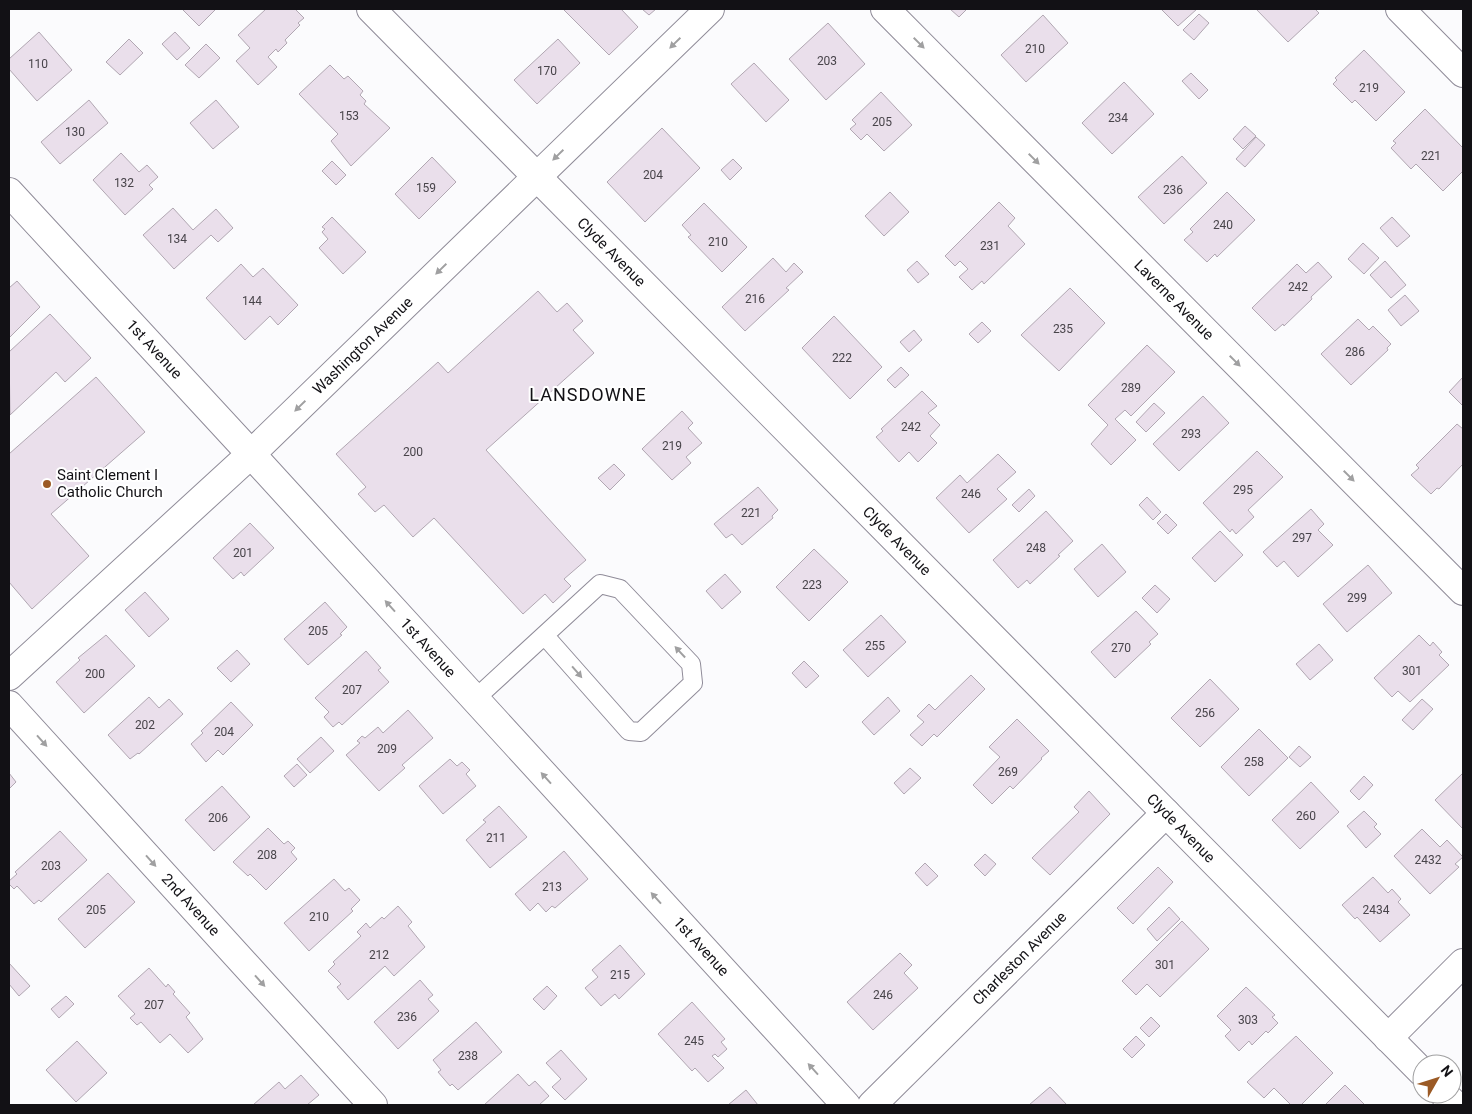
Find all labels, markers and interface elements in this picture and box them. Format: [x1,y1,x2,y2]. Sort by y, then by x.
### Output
one-way arrow [669,37,681,49]
one-way arrow [913,37,925,49]
house number: 210 [1025,42,1045,56]
house number: 203 [817,54,837,68]
house number: 110 [28,57,48,71]
house number: 170 [537,64,557,78]
house number: 219 [1359,81,1379,95]
house number: 153 [339,109,359,123]
house number: 234 [1108,111,1128,125]
house number: 205 [872,115,892,129]
house number: 130 [65,125,85,139]
one-way arrow [552,149,564,161]
house number: 221 [1421,149,1441,163]
one-way arrow [1028,152,1040,164]
house number: 204 [643,168,663,182]
house number: 132 [114,176,134,190]
house number: 159 [416,181,436,195]
house number: 236 [1163,183,1183,197]
street label: Clyde Avenue [574,214,649,290]
house number: 240 [1213,218,1233,232]
house number: 134 [167,232,187,246]
house number: 210 [708,235,728,249]
house number: 231 [980,239,1000,253]
street label: Laverne Avenue [1130,256,1217,344]
one-way arrow [435,262,447,274]
house number: 242 [1288,280,1308,294]
house number: 216 [745,292,765,306]
street label: Washington Avenue [309,293,416,398]
house number: 144 [242,294,262,308]
street label: 1st Avenue [123,316,186,382]
house number: 235 [1053,322,1073,336]
house number: 286 [1345,345,1365,359]
house number: 222 [832,351,852,365]
one-way arrow [1228,354,1240,366]
house number: 289 [1121,381,1141,395]
district label: LANSDOWNE [529,384,647,405]
one-way arrow [294,400,306,412]
house number: 242 [901,420,921,434]
house number: 293 [1181,427,1201,441]
house number: 219 [662,439,682,453]
house number: 200 [403,445,423,459]
place label: Saint Clement I Catholic Church [57,466,163,501]
one-way arrow [1343,470,1355,482]
marker: Saint Clement I Catholic Church [41,478,53,490]
house number: 295 [1233,483,1253,497]
house number: 246 [961,487,981,501]
street label: Clyde Avenue [859,503,935,579]
house number: 221 [741,506,761,520]
house number: 297 [1292,531,1312,545]
house number: 248 [1026,541,1046,555]
house number: 201 [233,546,253,560]
house number: 223 [802,578,822,592]
house number: 299 [1347,591,1367,605]
one-way arrow [384,600,395,613]
street label: 1st Avenue [396,614,460,681]
house number: 205 [308,624,328,638]
house number: 255 [865,639,885,653]
house number: 270 [1111,641,1131,655]
one-way arrow [674,647,686,659]
house number: 301 [1402,664,1422,678]
one-way arrow [571,666,582,679]
house number: 200 [85,667,105,681]
house number: 207 [342,683,362,697]
house number: 256 [1195,706,1215,720]
house number: 202 [135,718,155,732]
house number: 204 [214,725,234,739]
one-way arrow [36,735,47,747]
house number: 209 [377,742,397,756]
house number: 258 [1244,755,1264,769]
house number: 269 [998,765,1018,779]
one-way arrow [540,772,552,784]
street label: Clyde Avenue [1143,790,1219,866]
house number: 260 [1296,809,1316,823]
house number: 206 [208,811,228,825]
house number: 211 [486,831,506,845]
house number: 208 [257,848,277,862]
house number: 2432 [1415,853,1442,867]
one-way arrow [145,855,157,867]
house number: 203 [41,859,61,873]
street label: 2nd Avenue [158,870,224,940]
house number: 213 [542,880,562,894]
one-way arrow [650,892,662,904]
house number: 205 [86,903,106,917]
house number: 2434 [1363,903,1390,917]
street label: Charleston Avenue [969,908,1070,1009]
house number: 210 [309,910,329,924]
street label: 1st Avenue [670,913,733,980]
house number: 212 [369,948,389,962]
house number: 301 [1155,958,1175,972]
house number: 215 [610,968,630,982]
one-way arrow [254,975,266,987]
house number: 246 [873,988,893,1002]
house number: 207 [144,998,164,1012]
house number: 236 [397,1010,417,1024]
house number: 303 [1238,1013,1258,1027]
house number: 245 [684,1034,704,1048]
house number: 238 [458,1049,478,1063]
north arrow [1412,1054,1462,1104]
text: N [1438,1062,1456,1080]
one-way arrow [807,1064,819,1076]

